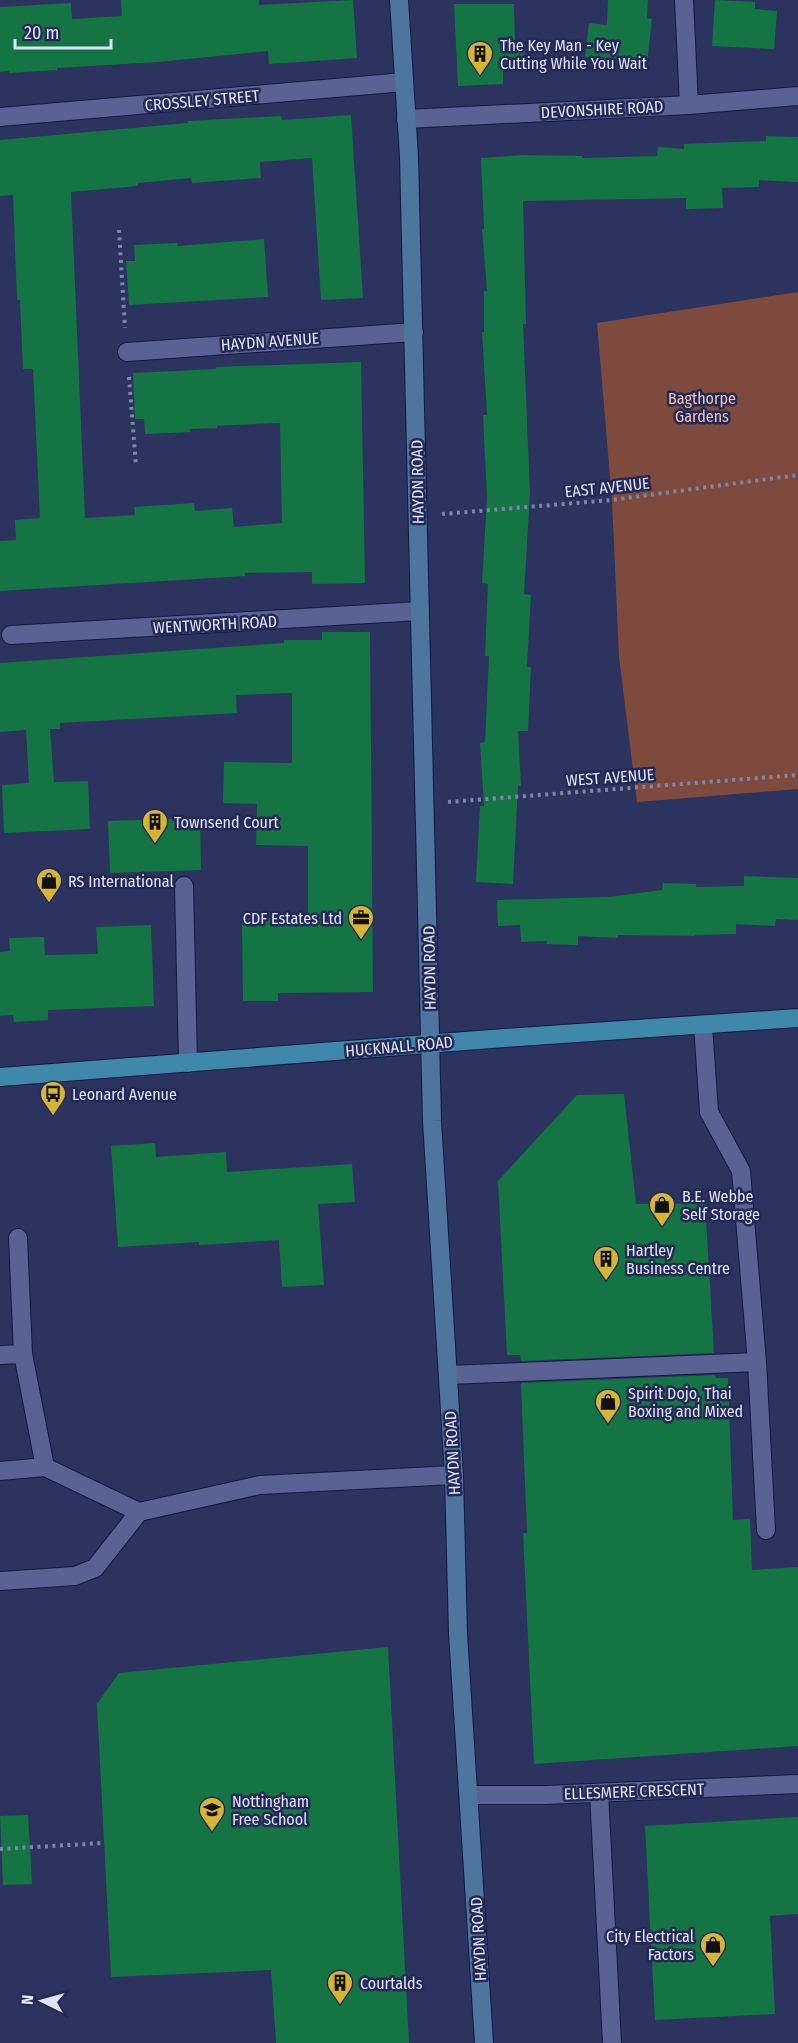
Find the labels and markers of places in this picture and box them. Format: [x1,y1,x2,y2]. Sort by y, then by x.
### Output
place label: The Key Man - Key Cutting While You Wait [500,36,648,73]
building icon: The Key Man - Key Cutting While You Wait [465,39,495,77]
building icon: Townsend Court [140,807,170,845]
place label: Townsend Court [174,813,280,832]
shop icon: RS International [34,866,64,904]
place label: RS International [68,872,174,891]
office icon: CDF Estates Ltd [346,903,376,941]
place label: CDF Estates Ltd [243,909,342,928]
bus stop icon: Leonard Avenue [38,1079,68,1117]
place label: Leonard Avenue [72,1085,177,1104]
place label: B.E. Webbe Self Storage [682,1187,760,1224]
shop icon: B.E. Webbe Self Storage [647,1190,677,1228]
place label: Hartley Business Centre [626,1241,730,1278]
building icon: Hartley Business Centre [591,1244,621,1282]
place label: Spirit Dojo, Thai Boxing and Mixed [628,1384,743,1421]
shop icon: Spirit Dojo, Thai Boxing and Mixed [593,1387,623,1425]
place label: Nottingham Free School [232,1792,309,1829]
school or university icon: Nottingham Free School [197,1795,227,1833]
place label: City Electrical Factors [606,1927,694,1964]
shop icon: City Electrical Factors [698,1930,728,1968]
building icon: Courtalds [325,1968,355,2006]
place label: Courtalds [360,1974,423,1993]

